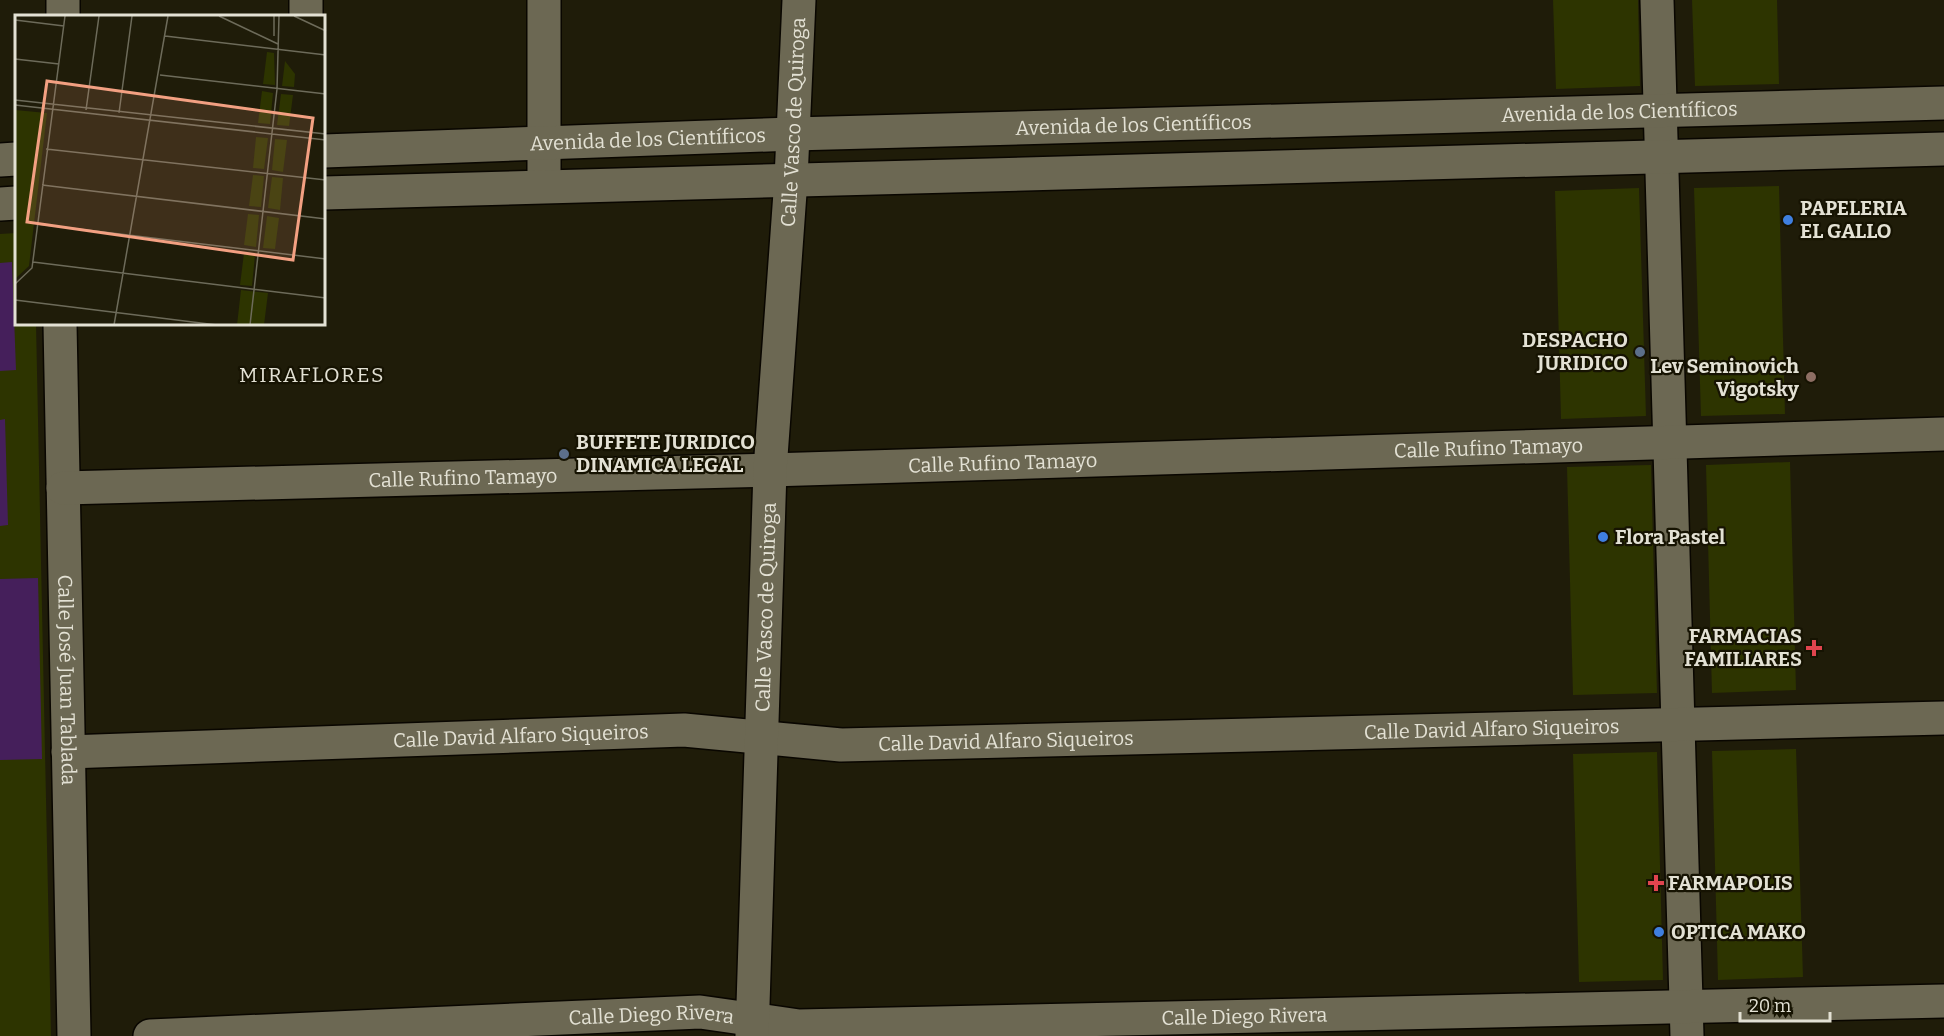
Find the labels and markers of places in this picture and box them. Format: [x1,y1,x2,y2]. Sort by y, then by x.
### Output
place label: PAPELERIA EL GALLO [1800,196,1907,243]
marker: PAPELERIA EL GALLO [1781,213,1795,227]
place label: DESPACHO JURIDICO [1522,328,1628,375]
marker: DESPACHO JURIDICO [1633,345,1647,359]
place label: Lev Seminovich Vigotsky [1650,354,1800,401]
marker: Lev Seminovich Vigotsky [1804,370,1818,384]
place label: BUFFETE JURIDICO DINAMICA LEGAL [576,430,755,477]
marker: BUFFETE JURIDICO DINAMICA LEGAL [557,447,571,461]
place label: Flora Pastel [1615,525,1725,549]
marker: Flora Pastel [1596,530,1610,544]
place label: FARMACIAS FAMILIARES [1684,624,1802,671]
marker: FARMACIAS FAMILIARES [1807,641,1821,655]
place label: FARMAPOLIS [1668,871,1793,895]
marker: FARMAPOLIS [1649,876,1663,890]
place label: OPTICA MAKO [1671,920,1806,944]
marker: OPTICA MAKO [1652,925,1666,939]

